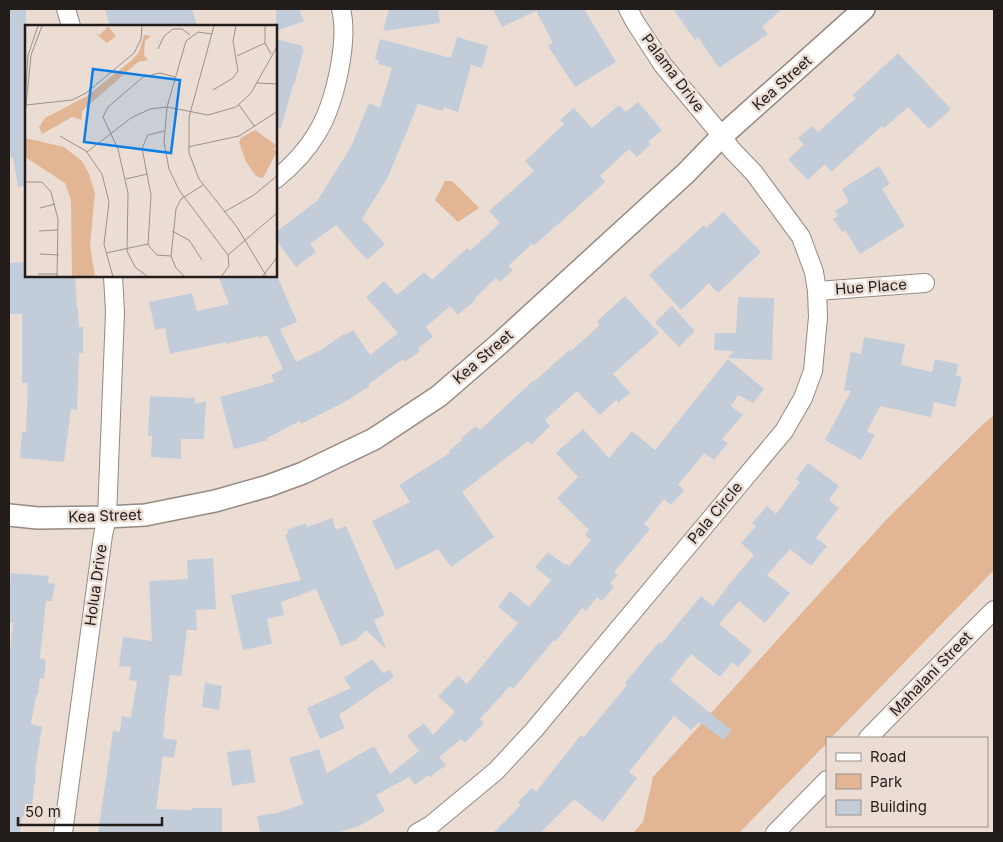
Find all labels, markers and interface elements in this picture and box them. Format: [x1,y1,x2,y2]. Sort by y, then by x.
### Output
inset map [25,25,278,278]
street label: Palama Drive [638,30,709,116]
street label: Kea Street [748,51,815,114]
street label: Hue Place [834,275,908,298]
street label: Kea Street [449,325,517,388]
street label: Pala Circle [683,478,746,548]
street label: Kea Street [68,505,142,526]
street label: Holua Drive [80,543,111,627]
street label: Mahalani Street [885,627,976,720]
legend [826,737,988,827]
text: Road [870,747,906,766]
text: Park [870,772,903,791]
scale bar [18,794,161,826]
text: Building [870,797,927,816]
text: 50 m [25,802,61,821]

